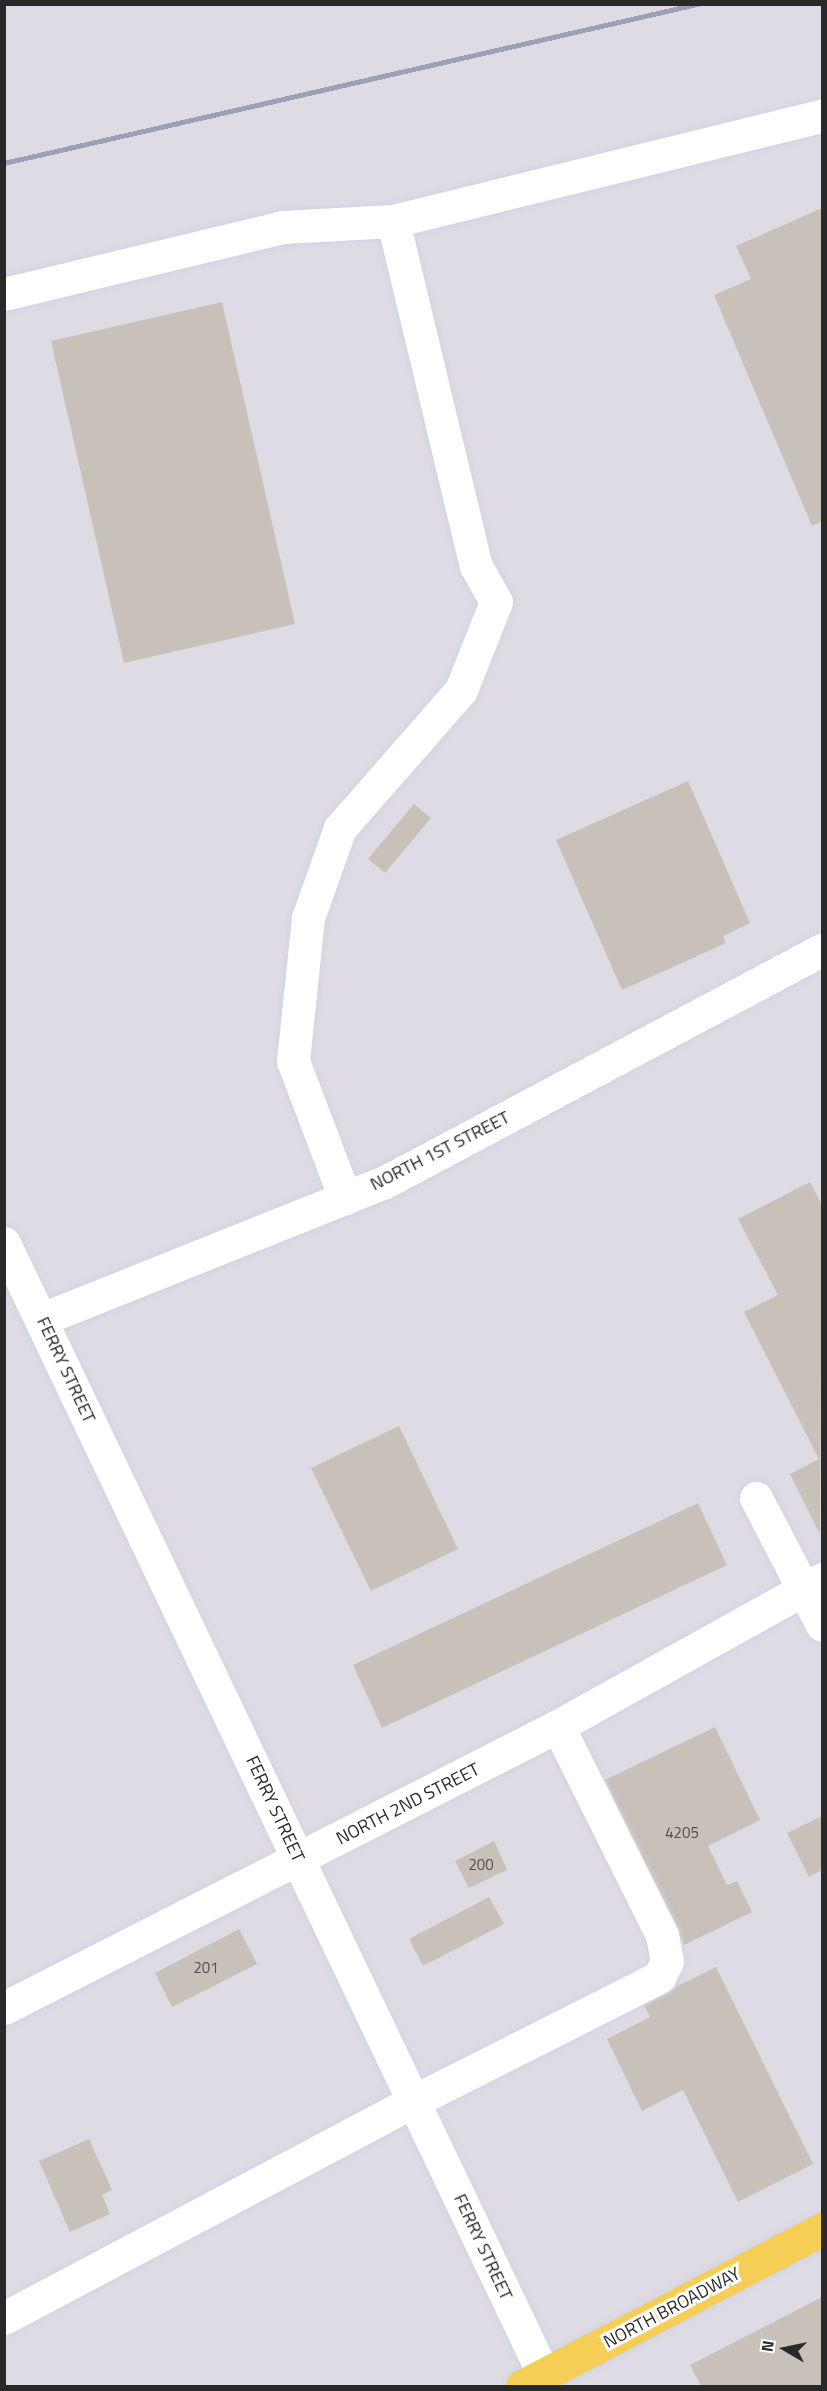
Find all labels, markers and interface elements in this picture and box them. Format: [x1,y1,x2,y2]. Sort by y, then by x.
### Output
street label: NORTH 1ST STREET [367,1107,513,1195]
street label: FERRY STREET [32,1314,100,1426]
street label: FERRY STREET [241,1753,309,1865]
street label: NORTH 2ND STREET [333,1759,483,1849]
house number: 4205 [665,1824,699,1842]
house number: 200 [468,1856,494,1874]
house number: 201 [193,1959,219,1977]
street label: FERRY STREET [449,2191,517,2303]
street label: NORTH BROADWAY [600,2263,744,2353]
north arrow [755,2319,815,2379]
text: N [755,2339,780,2354]

